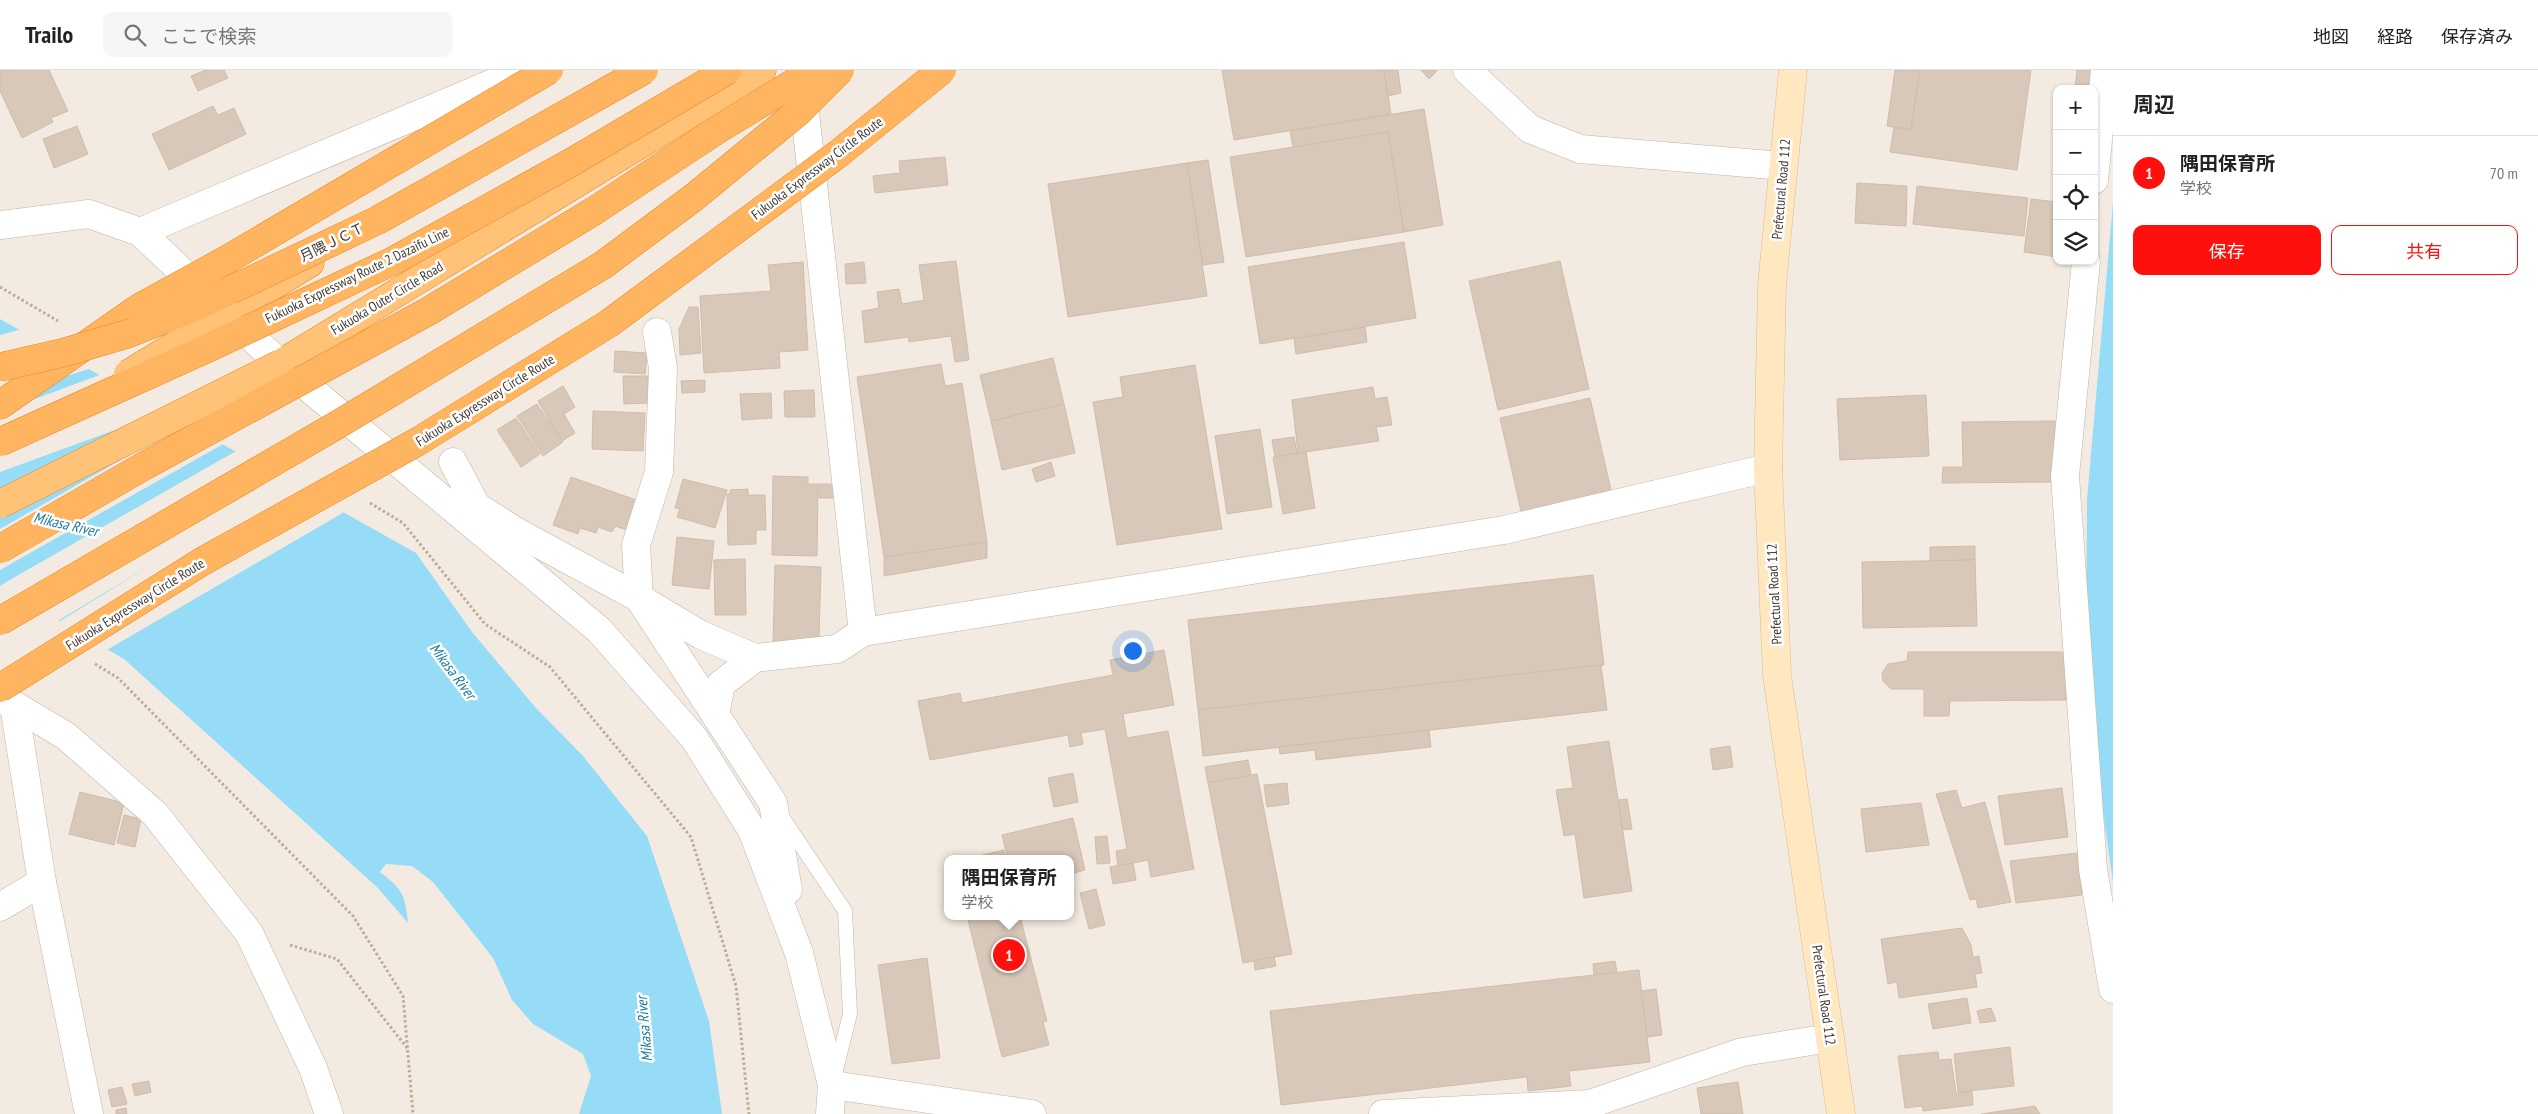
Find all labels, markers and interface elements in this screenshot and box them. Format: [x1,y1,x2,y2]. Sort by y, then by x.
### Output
search box [103,12,453,57]
text: Trailo [25,19,73,50]
icon: search [121,21,149,49]
text: ここで検索 [161,24,256,48]
text: 地図 [2313,25,2349,48]
text: 経路 [2377,25,2413,48]
text: 保存済み [2441,25,2513,48]
map controls [2053,85,2098,265]
button: + [2053,85,2098,130]
text: 周辺 [2133,91,2175,118]
street label: Fukuoka Expressway Circle Route [748,112,887,223]
button: − [2053,130,2098,175]
street label: Prefectural Road 112 [1768,138,1794,240]
text: 隅田保育所 [2180,151,2275,175]
text: 1 [2145,163,2153,183]
text: 70 m [2490,163,2518,183]
button: locate [2053,175,2098,220]
text: 学校 [2180,178,2212,198]
street label: 月隈ＪＣＴ [297,219,367,265]
button: layers [2053,220,2098,265]
street label: Fukuoka Expressway Route 2 Dazaifu Line [262,223,452,327]
button: 保存 [2133,225,2321,275]
button: 共有 [2331,225,2518,275]
street label: Fukuoka Outer Circle Road [328,257,446,339]
street label: Fukuoka Expressway Circle Route [412,350,558,450]
water label: Mikasa River [32,507,102,541]
street label: Prefectural Road 112 [1762,543,1786,645]
street label: Fukuoka Expressway Circle Route [62,554,208,654]
your location [1120,638,1146,664]
water label: Mikasa River [426,639,481,704]
popup [944,855,1074,920]
text: 隅田保育所 [961,865,1057,889]
text: 学校 [961,892,994,912]
pin: 1 [993,936,1025,974]
street label: Prefectural Road 112 [1808,944,1840,1046]
water label: Mikasa River [632,994,656,1062]

